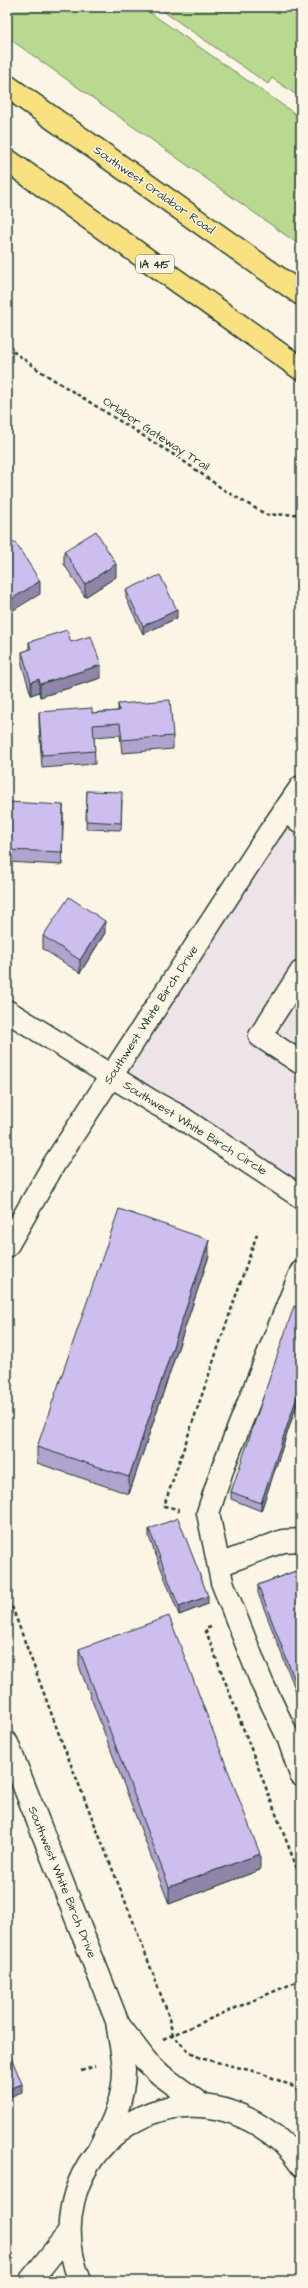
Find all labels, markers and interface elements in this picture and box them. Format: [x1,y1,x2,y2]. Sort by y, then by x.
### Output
street label: Southwest Oralabor Road [90,142,218,238]
road number: IA 415 [136,255,174,273]
street label: Orlabor Gateway Trail [99,393,213,476]
street label: Southwest White Birch Drive [100,942,203,1088]
street label: Southwest White Birch Circle [120,1077,271,1180]
street label: Southwest White Birch Drive [24,1803,101,1961]

